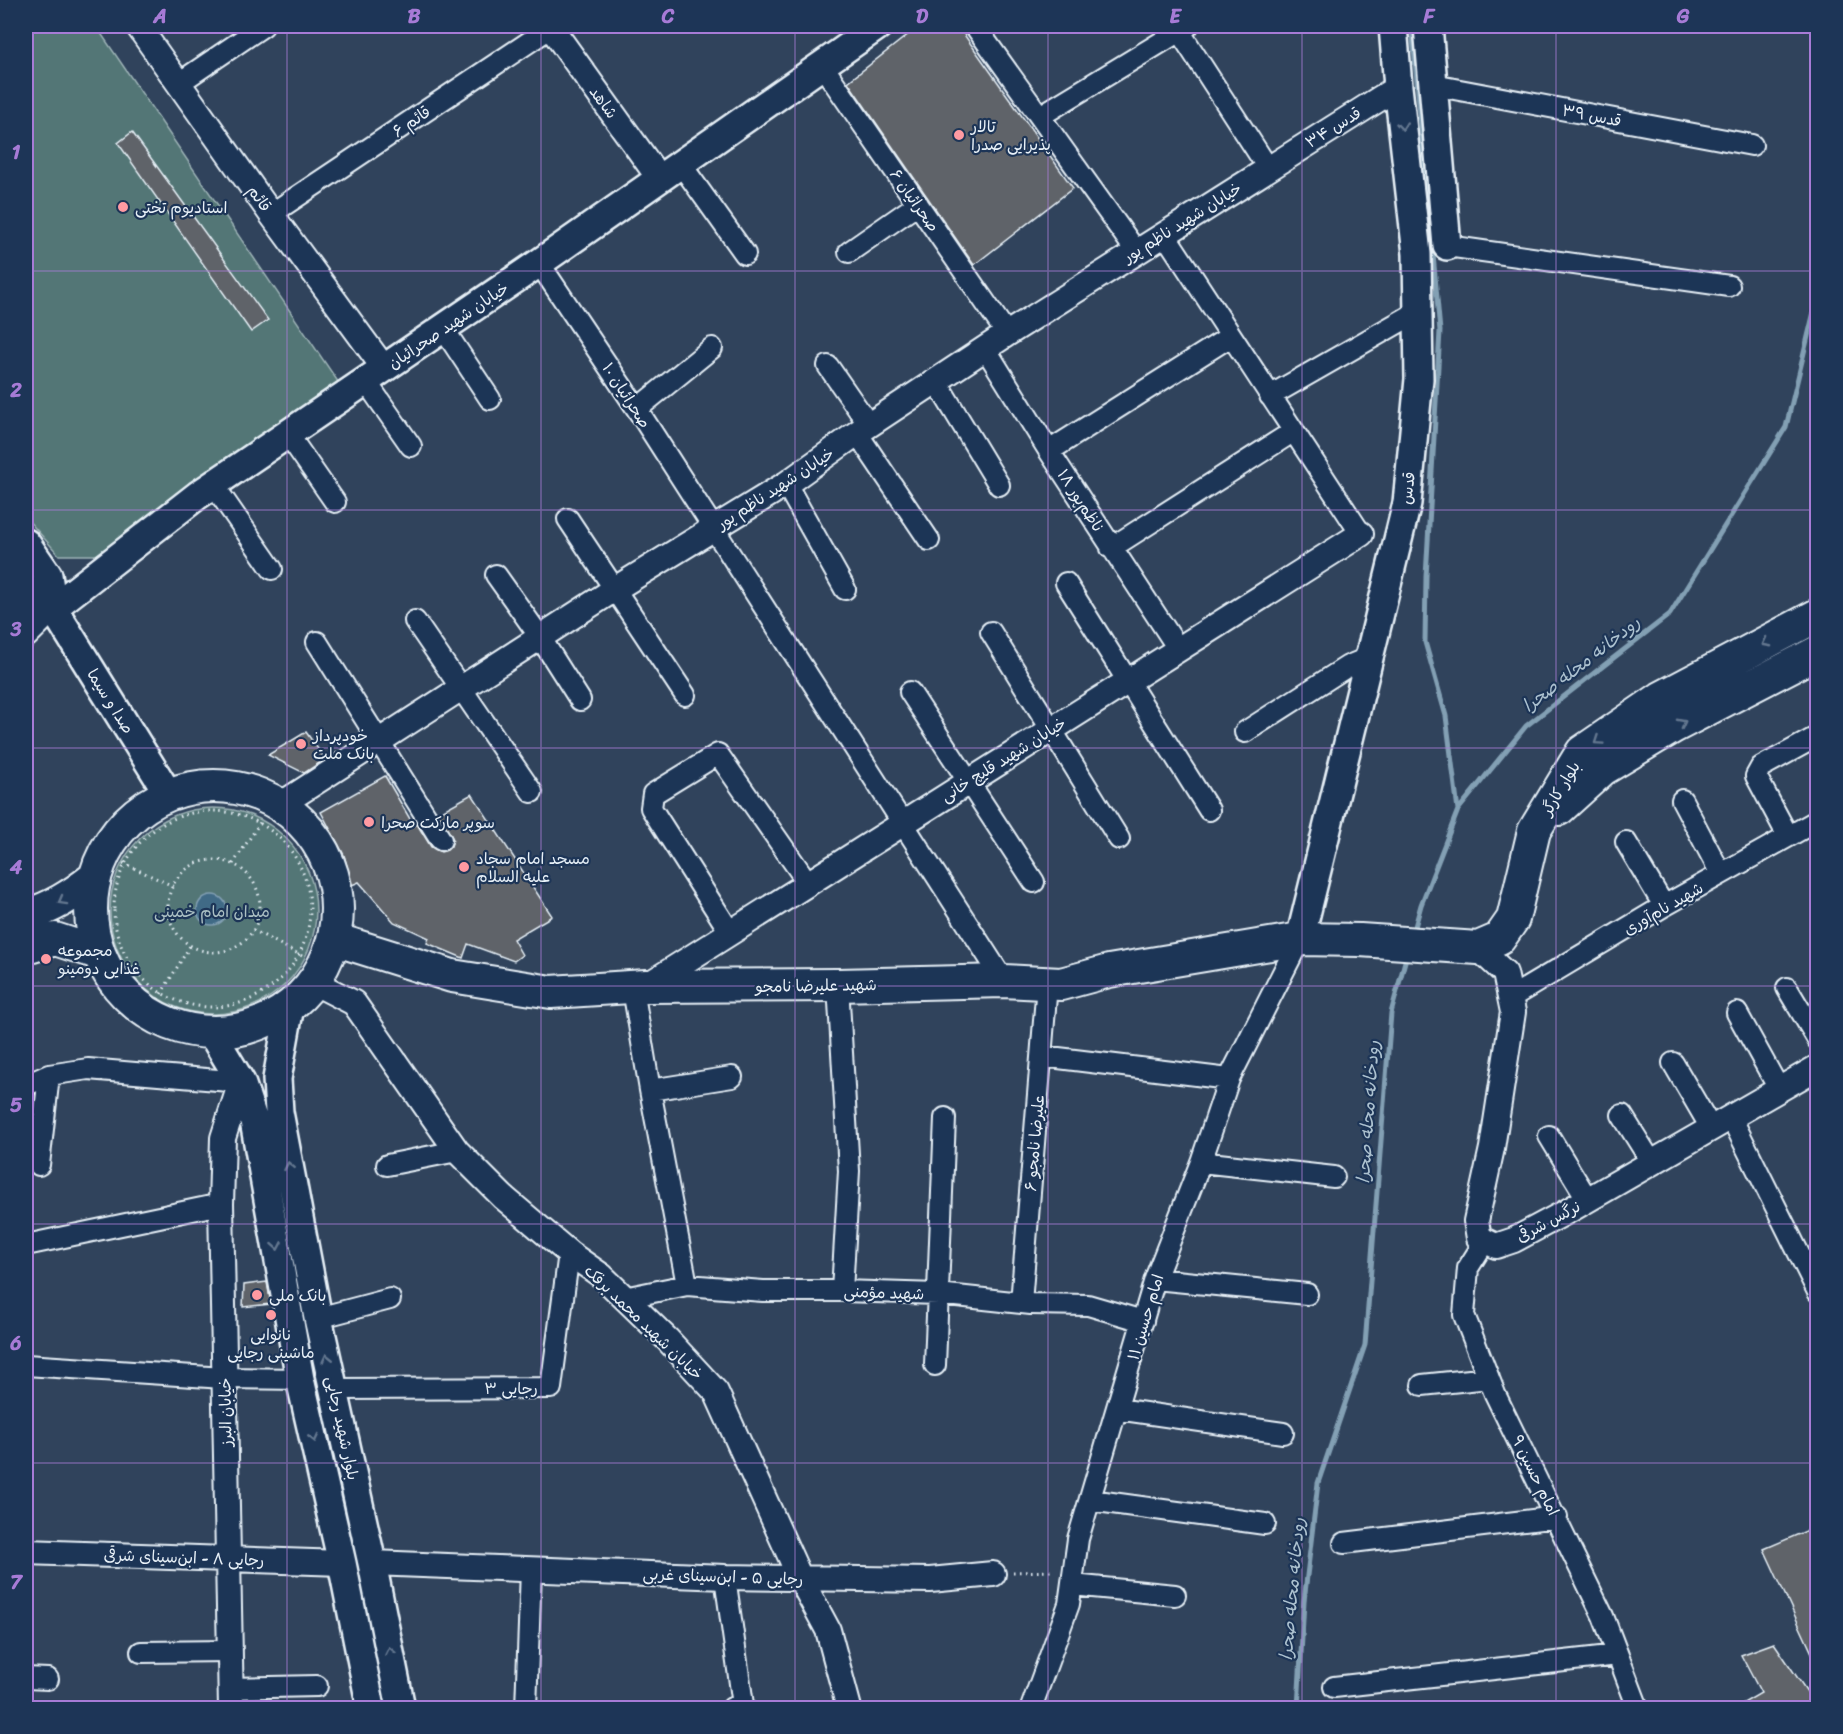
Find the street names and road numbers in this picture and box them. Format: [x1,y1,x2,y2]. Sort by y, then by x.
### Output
street label: شاهد [582,80,626,125]
street label: قدس ۳۹ [1560,96,1624,135]
street label: قائم ۶ [386,98,437,145]
street label: قدس ۳۴ [1299,99,1367,156]
street label: صحرائیان ۶ [882,162,947,238]
street label: خیابان شهید ناظم پور [1115,174,1248,272]
street label: قائم [240,179,279,218]
street label: خیابان شهید صحرائیان [382,274,515,377]
street label: صحرائیان ۱۰ [594,356,659,434]
street label: خیابان شهید ناظم پور [709,439,840,539]
street label: ناظم‌پور ۱۸ [1049,463,1112,538]
street label: قدس [1391,470,1424,506]
street label: صدا و سیما [79,663,142,740]
street label: خیابان شهید قلیچ خانی [934,709,1072,810]
street label: بلوار کارگر [1532,755,1588,823]
street label: شهید نام‌آوری [1618,874,1709,943]
street label: شهید علیرضا نامجو [753,970,877,1001]
street label: علیرضا نامجو ۶ [1016,1094,1053,1192]
street label: نرگس شرقی [1511,1192,1586,1251]
street label: خیابان شهید محمد برفک [577,1257,710,1387]
street label: امام حسین ۱۱ [1119,1270,1172,1364]
street label: شهید مؤمنی [843,1277,925,1308]
street label: بلوار شهید رجایی [317,1373,368,1483]
street label: رجایی ۳ [484,1374,538,1403]
street label: خیابان البرز [210,1377,241,1449]
street label: امام حسین ۹ [1503,1430,1568,1521]
street label: رجایی ۸ - ابن‌سینای شرقی [103,1540,265,1575]
street label: رجایی ۵ - ابن‌سینای غربی [642,1559,804,1594]

